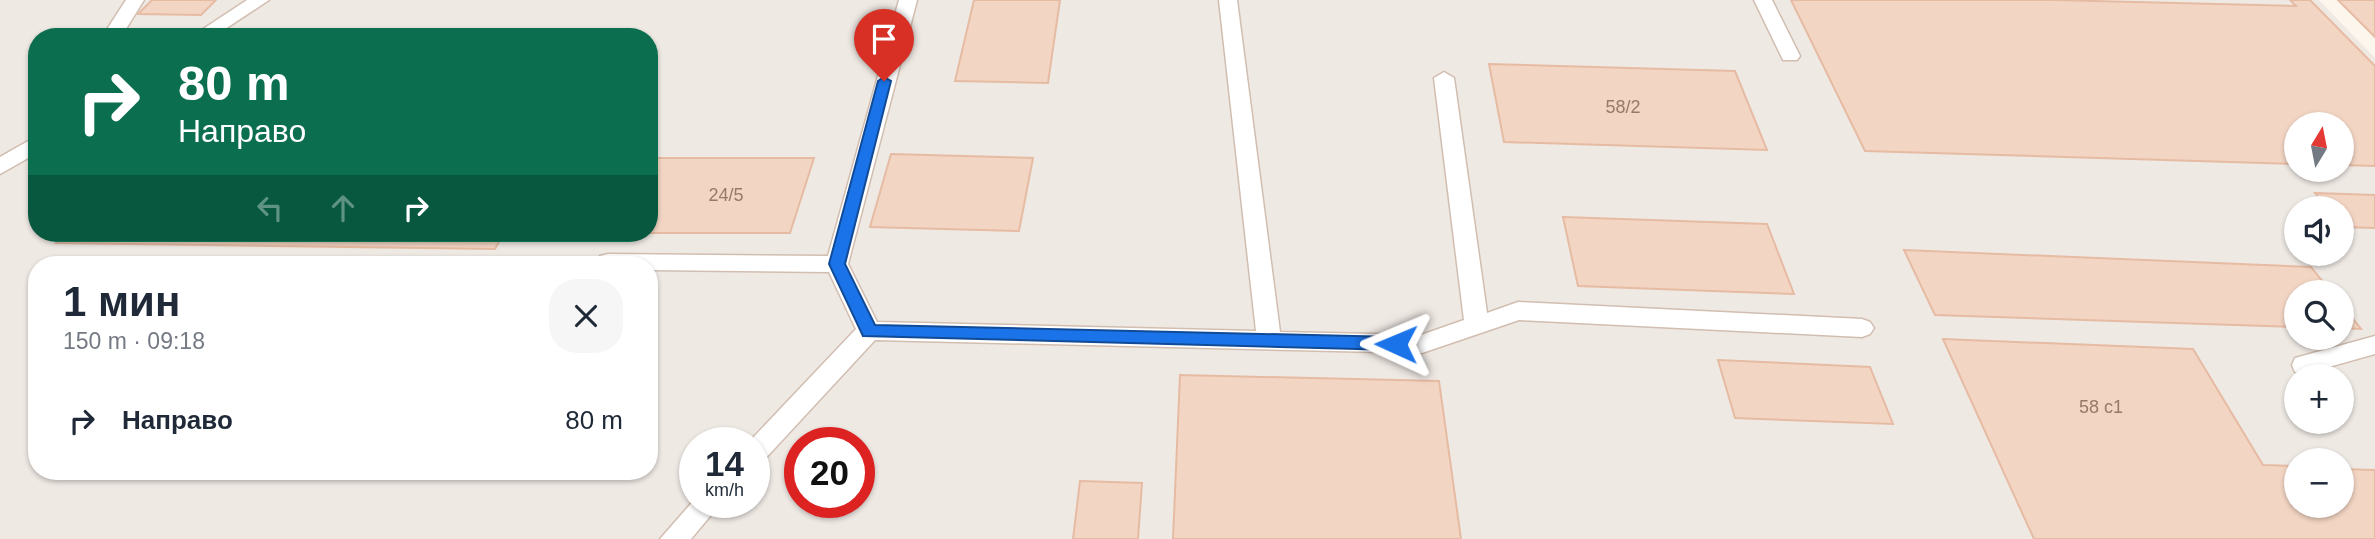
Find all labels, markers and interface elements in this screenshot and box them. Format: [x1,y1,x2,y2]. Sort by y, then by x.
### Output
pin [854,9,914,81]
icon: arrive [865,20,903,58]
icon: right [63,56,154,147]
text: 80 m [178,56,290,110]
house number: 58/2 [1605,97,1641,117]
north arrow [2284,112,2354,182]
map controls [2284,112,2354,518]
text: Направо [178,113,306,149]
house number: 24/5 [708,185,744,205]
icon: left [251,189,289,227]
icon: ahead [324,189,362,227]
icon: right [397,189,435,227]
button: sound [2284,196,2354,266]
text: 1 мин [63,278,180,325]
button: close [549,279,623,353]
button: search [2284,280,2354,350]
position arrow [1359,307,1433,381]
text: 150 m · 09:18 [63,328,205,354]
button: + [2284,364,2354,434]
house number: 58 с1 [2079,397,2123,417]
icon: right [63,402,101,440]
text: Направо [122,405,233,435]
text: 80 m [565,405,623,435]
speed limit sign: 20 [784,427,875,518]
text: 14 [705,444,744,483]
button: − [2284,448,2354,518]
text: km/h [705,480,744,500]

